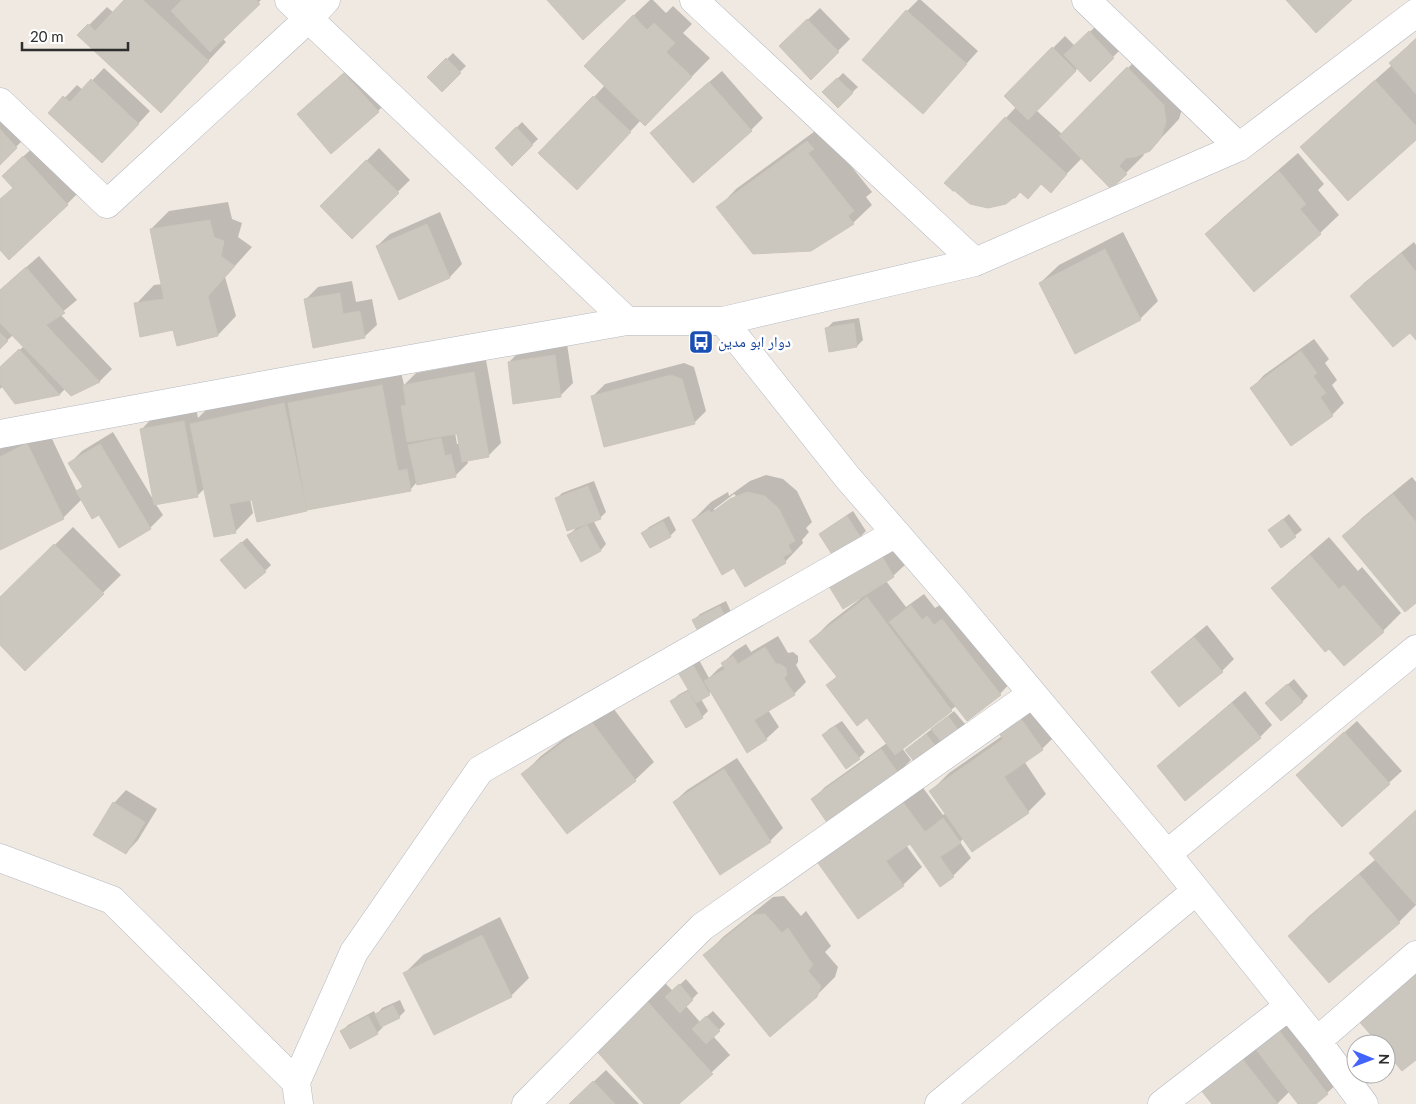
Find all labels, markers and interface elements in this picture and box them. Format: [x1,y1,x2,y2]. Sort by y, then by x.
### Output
scale bar [22,20,129,52]
text: 20 m [30,27,64,45]
bus stop icon: دوار ابو مدين [688,329,714,355]
place label: دوار ابو مدين [718,332,791,352]
north arrow [1346,1034,1396,1084]
text: N [1376,1054,1393,1065]

